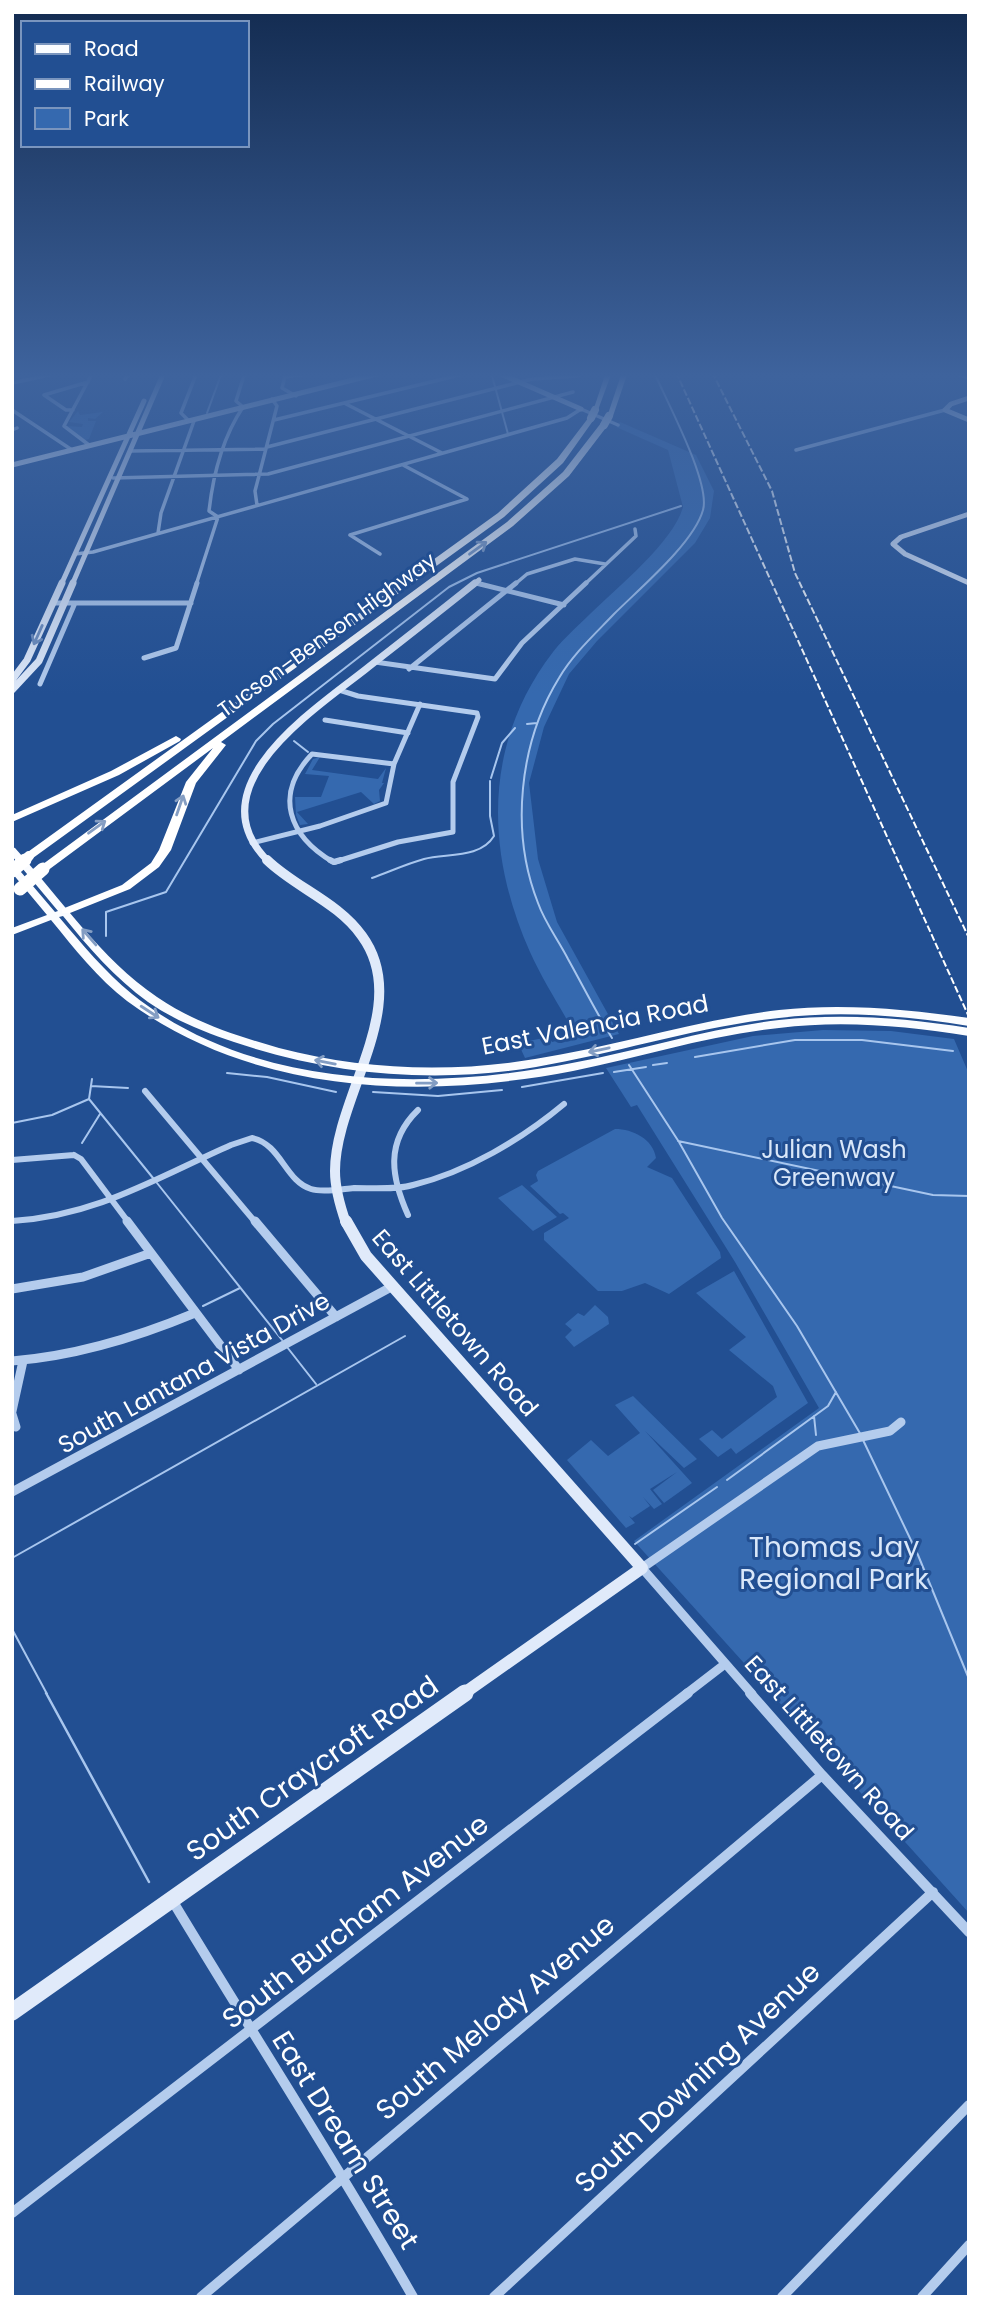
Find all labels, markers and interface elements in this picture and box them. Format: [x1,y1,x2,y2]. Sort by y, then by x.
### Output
legend [21,21,248,147]
text: Road [84,34,139,63]
text: Railway [84,69,165,98]
text: Park [84,104,129,133]
one-way arrow [468,541,487,555]
street label: Tucson–Benson Highway [212,545,442,724]
one-way arrow [31,624,44,645]
one-way arrow [175,795,187,817]
one-way arrow [87,820,106,835]
one-way arrow [81,928,97,946]
street label: East Valencia Road [479,986,711,1063]
one-way arrow [140,1005,160,1019]
one-way arrow [588,1043,611,1057]
one-way arrow [314,1054,337,1068]
one-way arrow [415,1077,438,1090]
park label: Julian Wash Greenway [761,1133,907,1194]
street label: East Littletown Road [365,1222,546,1424]
street label: South Lantana Vista Drive [52,1284,336,1461]
park label: Thomas Jay Regional Park [739,1528,929,1599]
street label: East Littletown Road [737,1648,921,1847]
street label: South Craycroft Road [178,1666,446,1870]
street label: South Burcham Avenue [214,1805,497,2038]
street label: South Melody Avenue [367,1906,623,2129]
street label: South Downing Avenue [566,1953,829,2202]
street label: East Dream Street [263,2024,428,2257]

